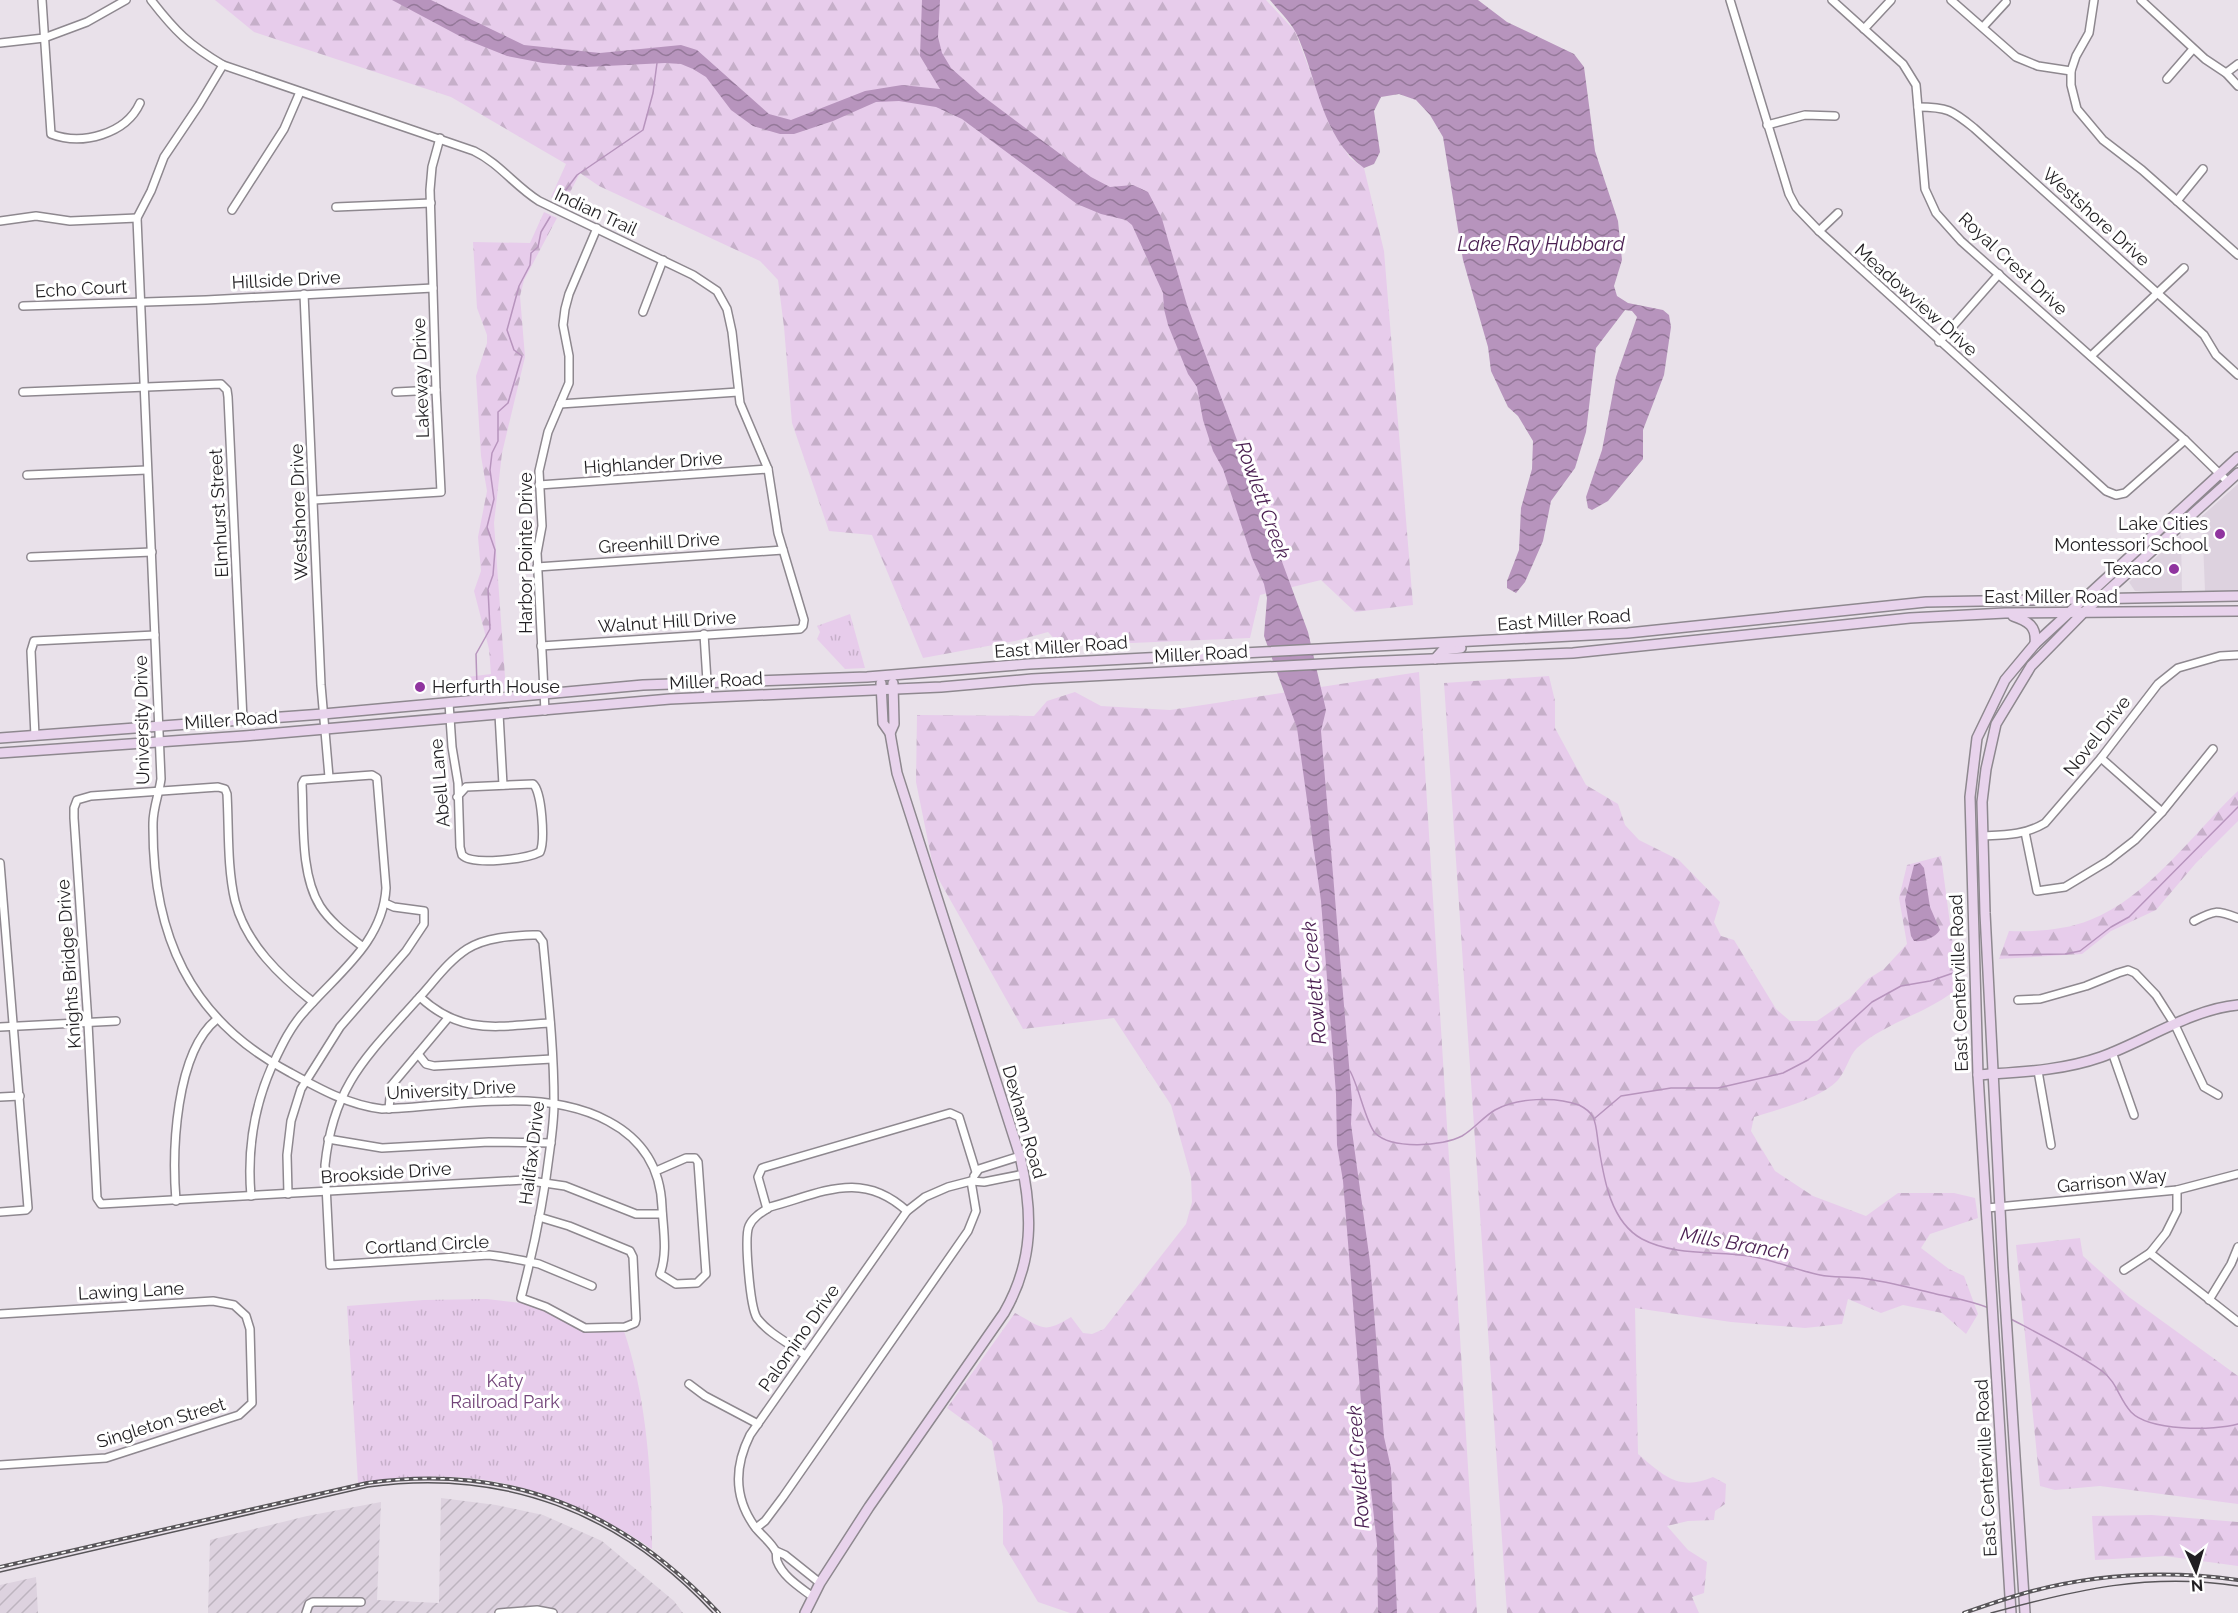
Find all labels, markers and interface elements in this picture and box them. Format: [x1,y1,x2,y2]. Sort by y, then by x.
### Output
street label: Westshore Drive [2038,163,2155,271]
street label: Indian Trail [552,183,641,240]
street label: Royal Crest Drive [1955,208,2072,320]
water label: Lake Ray Hubbard [1457,232,1626,256]
street label: Meadowview Drive [1851,239,1982,360]
street label: Hillside Drive [231,266,341,293]
street label: Echo Court [34,276,128,301]
street label: Lakeway Drive [408,317,433,439]
water label: Rowlett Creek [1231,438,1296,563]
street label: Westshore Drive [286,443,311,581]
street label: Highlander Drive [583,447,724,478]
street label: Elmhurst Street [205,448,232,578]
street label: Harbor Pointe Drive [515,472,536,634]
place label: Lake Cities Montessori School [2054,513,2208,555]
marker: Lake Cities Montessori School [2213,527,2227,541]
street label: Greenhill Drive [598,528,721,557]
place label: Texaco [2104,558,2162,579]
marker: Texaco [2167,562,2181,576]
street label: East Miller Road [1984,586,2118,607]
street label: East Miller Road [1497,604,1631,635]
street label: Walnut Hill Drive [597,606,737,637]
street label: East Miller Road [994,631,1128,662]
street label: Miller Road [1154,641,1248,666]
street label: University Drive [130,655,153,785]
street label: Miller Road [669,668,763,693]
place label: Herfurth House [432,676,560,697]
marker: Herfurth House [413,680,427,694]
street label: Novel Drive [2059,691,2135,780]
street label: Miller Road [183,706,278,733]
street label: Abell Lane [425,737,454,828]
street label: Knights Bridge Drive [52,878,85,1049]
street label: East Centerville Road [1945,894,1972,1072]
water label: Rowlett Creek [1297,920,1331,1046]
street label: Dexham Road [998,1063,1051,1181]
street label: University Drive [386,1076,517,1103]
street label: Hailfax Drive [515,1100,548,1206]
street label: Brookside Drive [320,1157,452,1188]
street label: Garrison Way [2056,1164,2168,1197]
water label: Mills Branch [1679,1222,1791,1264]
street label: Cortland Circle [364,1231,490,1258]
street label: Lawing Lane [77,1277,185,1304]
street label: Palomino Drive [754,1280,843,1395]
park label: Katy Railroad Park [450,1370,560,1412]
street label: East Centerville Road [1970,1379,2001,1557]
street label: Singleton Street [94,1393,228,1452]
water label: Rowlett Creek [1342,1404,1374,1530]
north arrow [2166,1541,2226,1601]
text: N [2190,1576,2204,1595]

